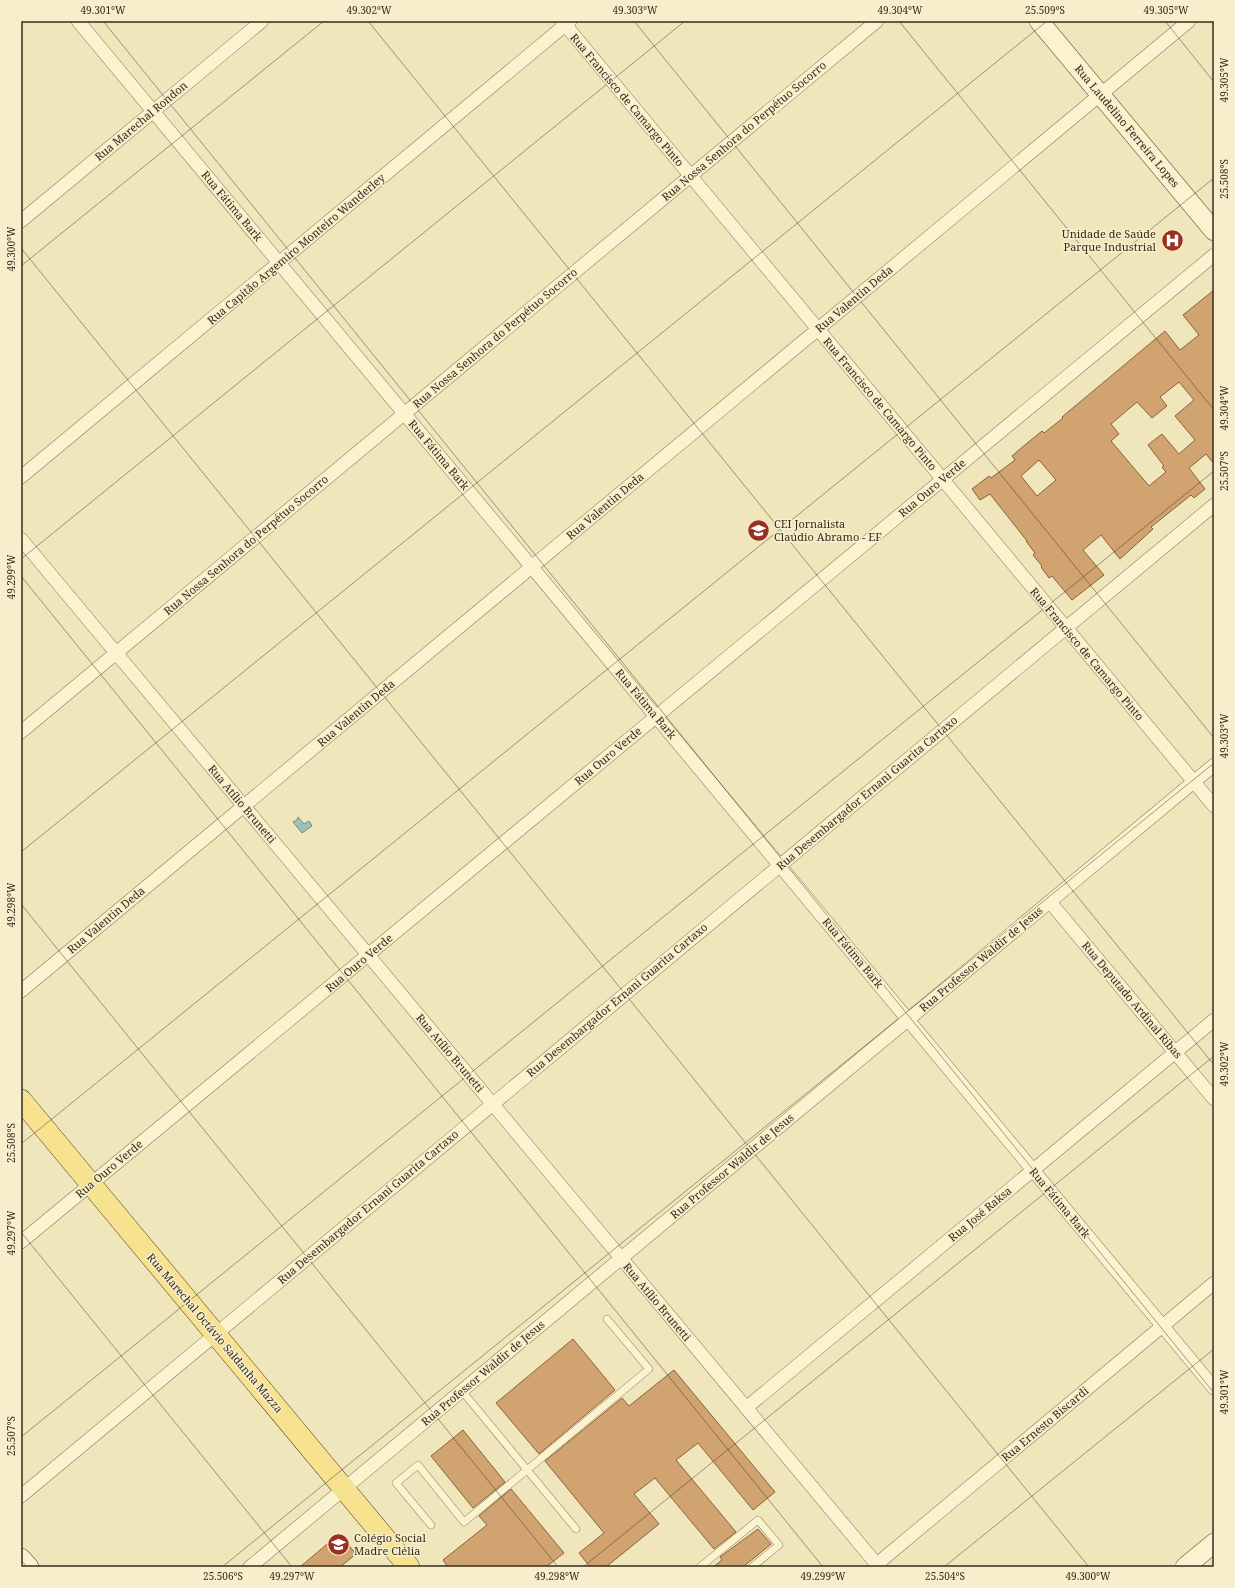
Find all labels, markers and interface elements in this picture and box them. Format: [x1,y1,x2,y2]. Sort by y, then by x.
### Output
text: 49.301°W [81,3,126,17]
text: 49.302°W [347,3,392,17]
text: 49.303°W [613,3,658,17]
text: 49.304°W [878,3,923,17]
text: 25.509°S [1025,3,1065,17]
text: 49.305°W [1144,3,1189,17]
street label: Rua Francisco de Camargo Pinto [567,30,688,169]
street label: Rua Nossa Senhora do Perpétuo Socorro [658,57,829,204]
text: 49.305°W [1217,57,1231,102]
street label: Rua Laudelino Ferreira Lopes [1072,61,1183,190]
street label: Rua Marechal Rondon [91,77,190,164]
text: 25.508°S [1217,159,1231,199]
street label: Rua Fátima Bark [199,167,267,244]
street label: Rua Capitão Argemiro Monteiro Wanderley [204,169,388,328]
text: 49.300°W [4,226,18,271]
place label: Unidade de Saúde Parque Industrial [1062,226,1157,254]
hospital icon: Unidade de Saúde Parque Industrial [1159,227,1185,253]
street label: Rua Valentin Deda [812,262,896,335]
street label: Rua Nossa Senhora do Perpétuo Socorro [409,264,580,411]
street label: Rua Francisco de Camargo Pinto [820,334,941,473]
text: 49.304°W [1217,385,1231,430]
street label: Rua Fátima Bark [406,416,474,493]
text: 25.507°S [1217,451,1231,491]
street label: Rua Ouro Verde [895,455,968,520]
street label: Rua Valentin Deda [563,469,647,542]
street label: Rua Nossa Senhora do Perpétuo Socorro [160,471,331,618]
place label: CEI Jornalista Claúdio Abramo - EF [774,516,882,544]
school or university icon: CEI Jornalista Claúdio Abramo - EF [745,517,771,543]
text: 49.299°W [4,554,18,599]
street label: Rua Francisco de Camargo Pinto [1027,584,1148,723]
street label: Rua Fátima Bark [613,665,681,742]
street label: Rua Valentin Deda [314,676,398,749]
street label: Rua Desembargador Ernani Guarita Cartaxo [773,712,960,873]
text: 49.303°W [1217,713,1231,758]
street label: Rua Ouro Verde [571,723,644,788]
street label: Rua Atílio Brunetti [205,761,280,846]
text: 49.298°W [4,882,18,927]
street label: Rua Valentin Deda [64,883,148,956]
street label: Rua Professor Waldir de Jesus [916,903,1045,1015]
street label: Rua Fátima Bark [820,914,888,991]
street label: Rua Desembargador Ernani Guarita Cartaxo [523,919,710,1080]
street label: Rua Ouro Verde [322,930,395,995]
street label: Rua Deputado Ardinal Ribas [1079,938,1186,1061]
street label: Rua Atílio Brunetti [413,1010,488,1095]
text: 49.302°W [1217,1041,1231,1086]
street label: Rua Professor Waldir de Jesus [667,1110,796,1222]
text: 25.508°S [4,1123,18,1163]
street label: Rua Desembargador Ernani Guarita Cartaxo [274,1126,461,1287]
street label: Rua Ouro Verde [72,1136,145,1201]
street label: Rua Fátima Bark [1027,1164,1095,1241]
street label: Rua José Raksa [945,1183,1014,1245]
text: 49.297°W [4,1210,18,1255]
street label: Rua Marechal Octávio Saldanha Mazza [144,1250,287,1416]
street label: Rua Atílio Brunetti [620,1259,695,1344]
street label: Rua Professor Waldir de Jesus [418,1317,547,1429]
text: 49.301°W [1217,1369,1231,1414]
street label: Rua Ernesto Biscardi [998,1383,1092,1464]
text: 25.507°S [4,1416,18,1456]
place label: Colégio Social Madre Clélia [354,1530,426,1558]
school or university icon: Colégio Social Madre Clélia [325,1531,351,1557]
text: 25.506°S [203,1569,243,1583]
text: 49.297°W [270,1569,315,1583]
text: 49.298°W [535,1569,580,1583]
text: 49.299°W [801,1569,846,1583]
text: 25.504°S [925,1569,965,1583]
text: 49.300°W [1066,1569,1111,1583]

